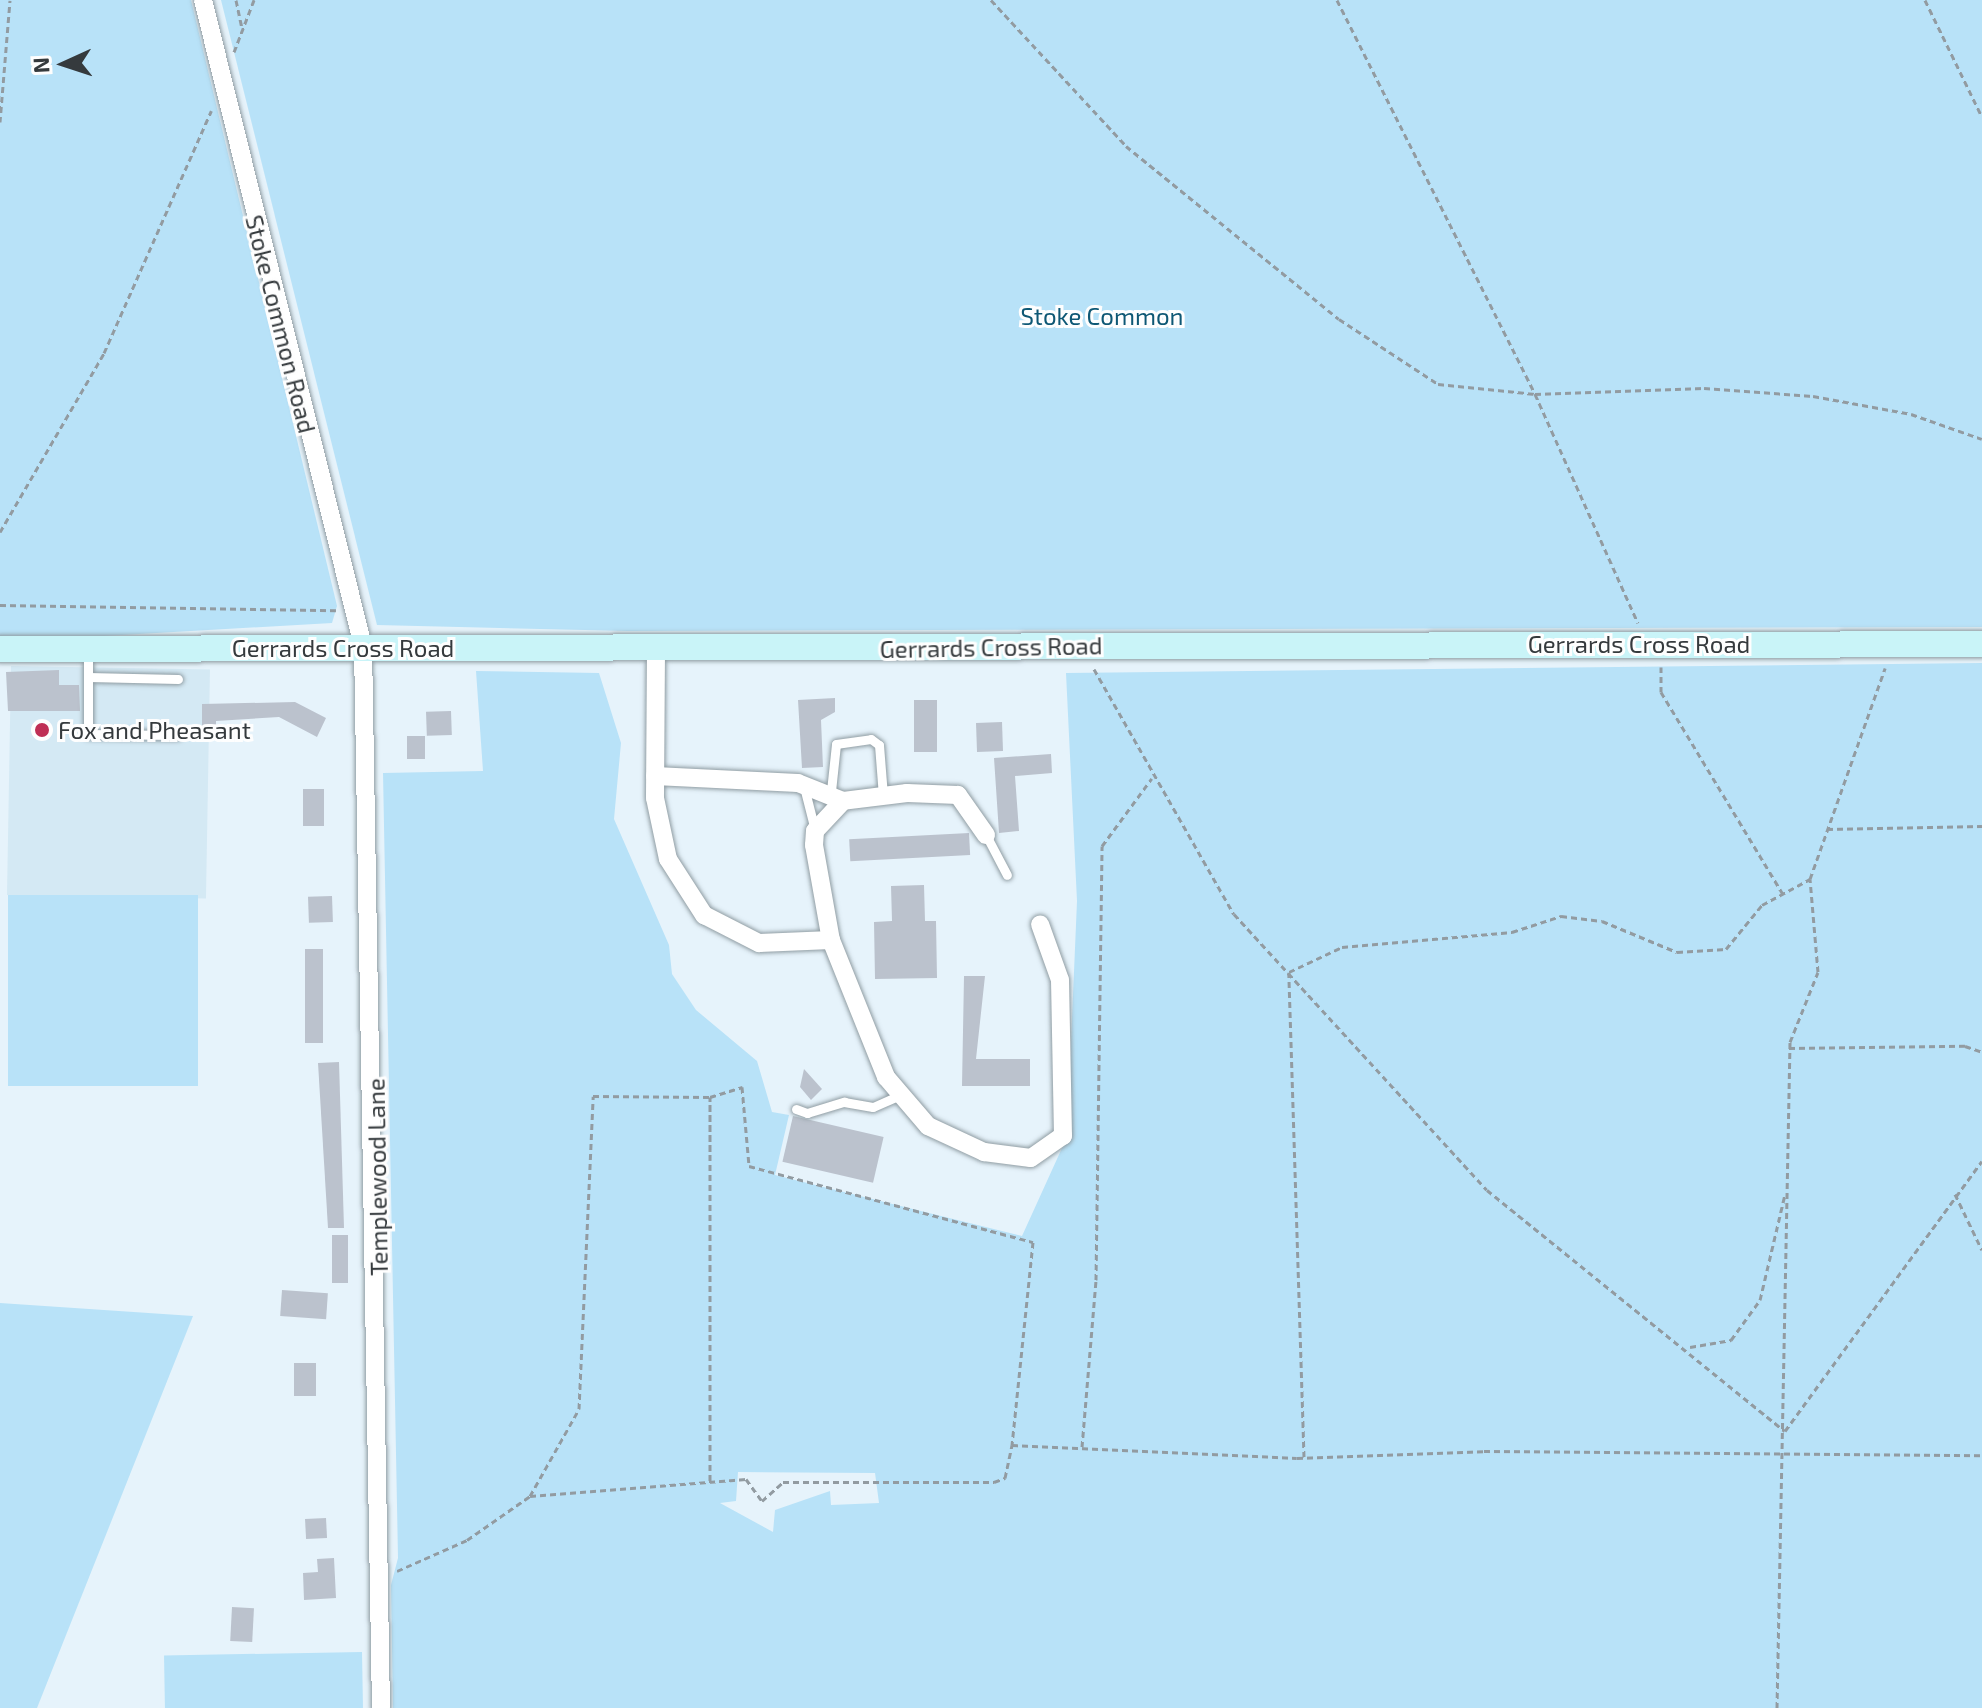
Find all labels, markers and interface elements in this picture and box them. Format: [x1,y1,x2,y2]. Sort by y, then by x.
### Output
north arrow [24,24,104,104]
text: N [27,57,53,74]
street label: Stoke Common Road [240,212,322,436]
park label: Stoke Common [1020,302,1184,330]
street label: Gerrards Cross Road [1528,630,1750,658]
street label: Gerrards Cross Road [879,631,1103,663]
street label: Gerrards Cross Road [232,634,454,662]
place label: Fox and Pheasant [58,716,251,744]
marker: Fox and Pheasant [33,721,51,739]
street label: Templewood Lane [361,1078,393,1276]

